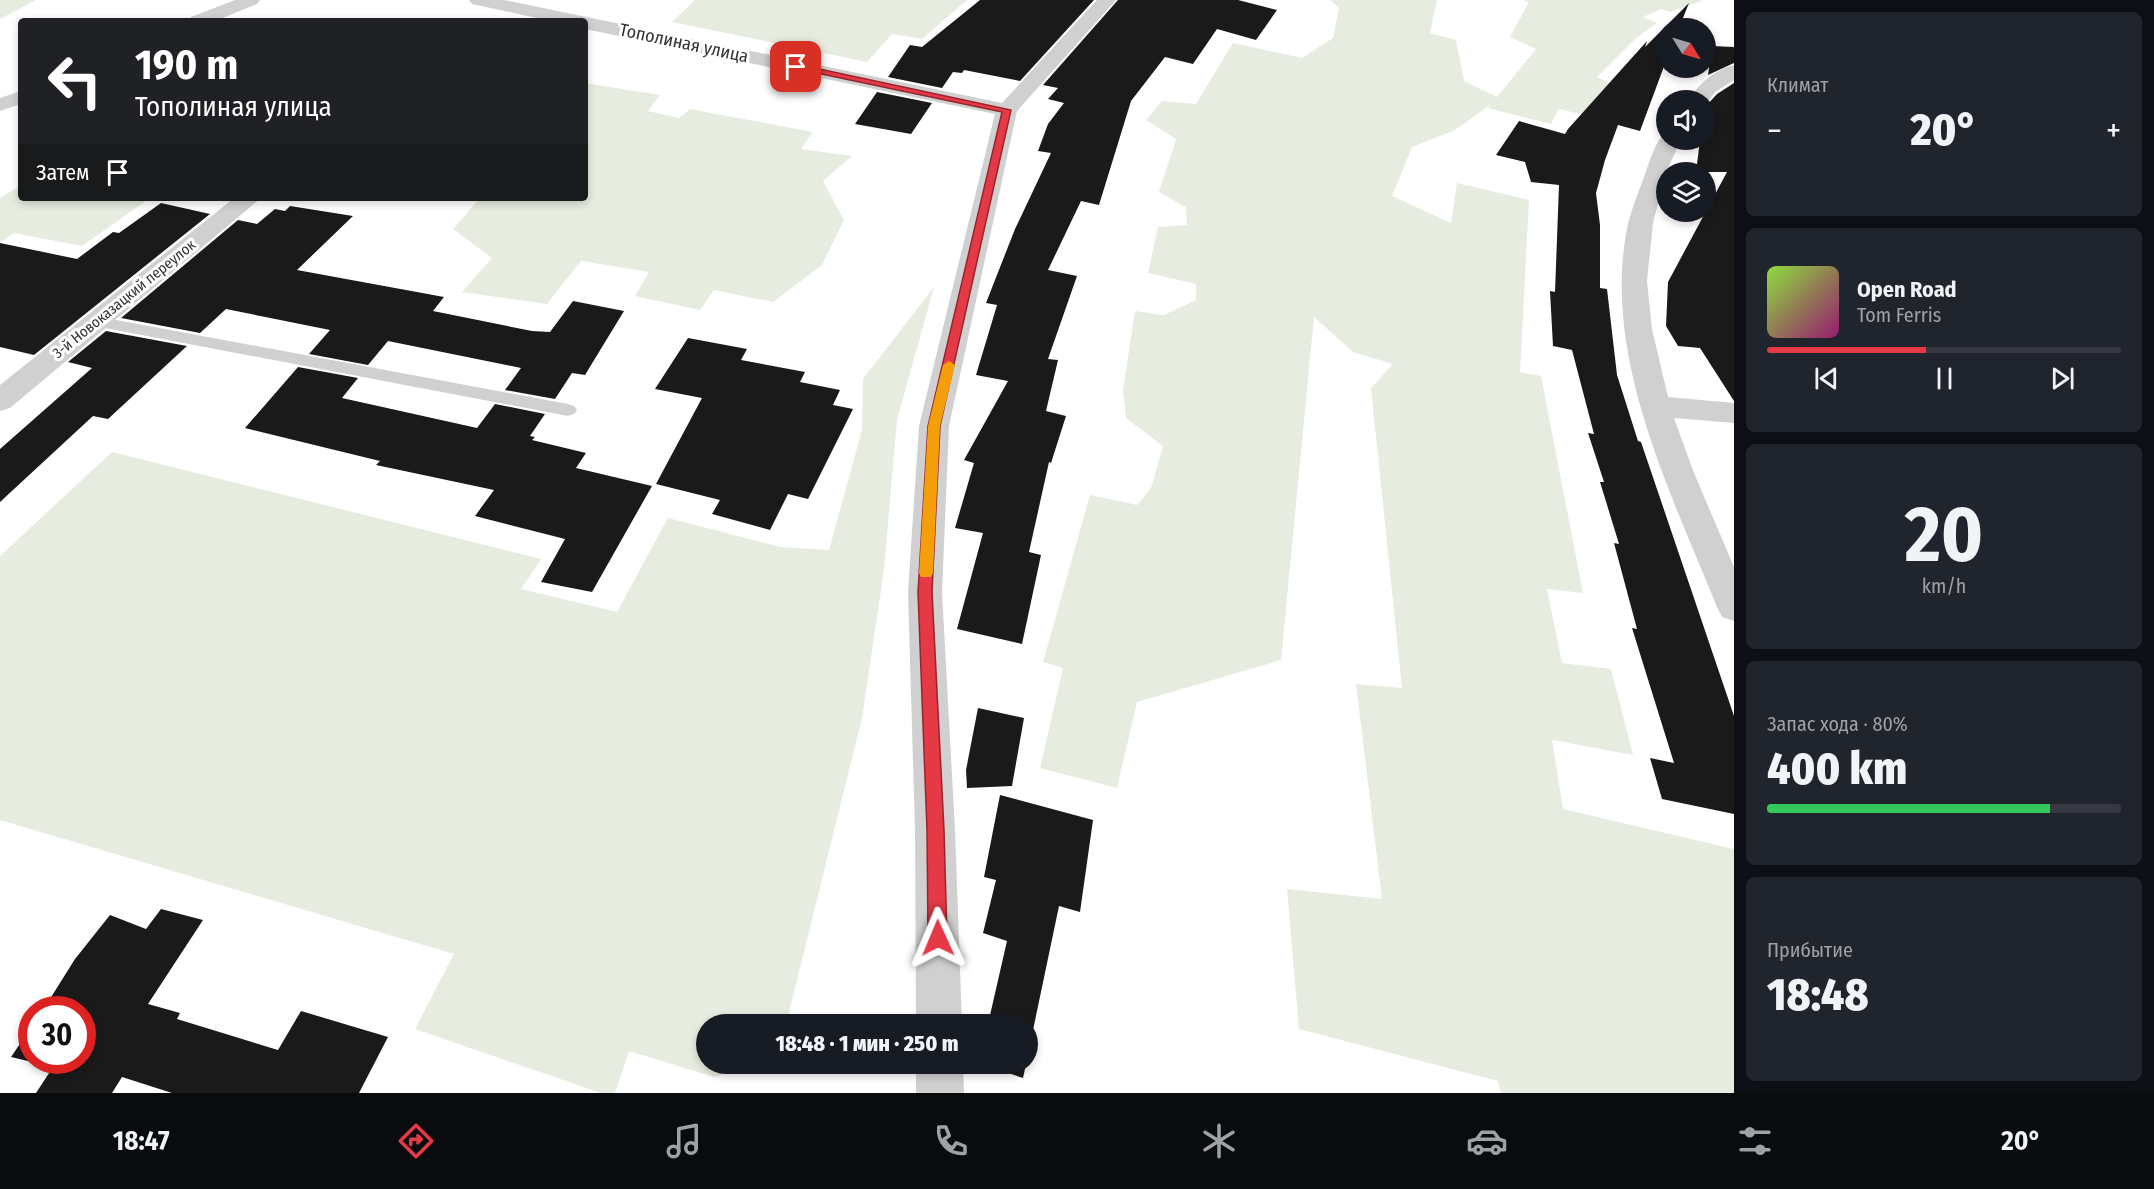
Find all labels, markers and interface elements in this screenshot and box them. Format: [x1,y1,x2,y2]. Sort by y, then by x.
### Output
north arrow [1656,18,1716,78]
map controls [1656,18,1716,222]
street label: Тополиная улица [618,19,751,67]
text: 190 m [135,40,238,90]
pin [770,41,821,92]
icon: left [36,42,114,120]
icon: arrive [779,50,812,83]
text: Климат [1767,73,1828,97]
button: sound [1656,90,1716,150]
text: Тополиная улица [135,91,332,123]
text: 20° [1910,103,1977,157]
text: − [1767,111,1782,151]
text: + [2106,111,2121,151]
icon: arrive [101,156,134,189]
text: Затем [36,159,89,186]
button: layers [1656,162,1716,222]
street label: 3-й Новоказацкий переулок [49,236,199,362]
text: Open Road [1857,276,1957,303]
text: Tom Ferris [1857,303,1941,327]
icon: previous [1810,362,1843,395]
icon: pause [1928,362,1961,395]
icon: next [2046,362,2079,395]
text: 20 [1905,488,1983,582]
text: km/h [1922,574,1966,598]
text: Запас хода · 80% [1767,712,1908,736]
text: 400 km [1767,742,1907,796]
position arrow [906,906,970,970]
text: Прибытие [1767,938,1853,962]
text: 18:48 [1767,968,1869,1022]
speed limit sign: 30 [18,996,96,1074]
text: 18:48 · 1 мин · 250 m [776,1030,958,1057]
icon: directions [395,1120,437,1162]
icon: music [663,1120,705,1162]
icon: phone [930,1120,972,1162]
icon: climate [1198,1120,1240,1162]
icon: car [1466,1120,1508,1162]
icon: filters [1734,1120,1776,1162]
text: 18:47 [113,1125,169,1157]
text: 20° [2001,1125,2041,1157]

